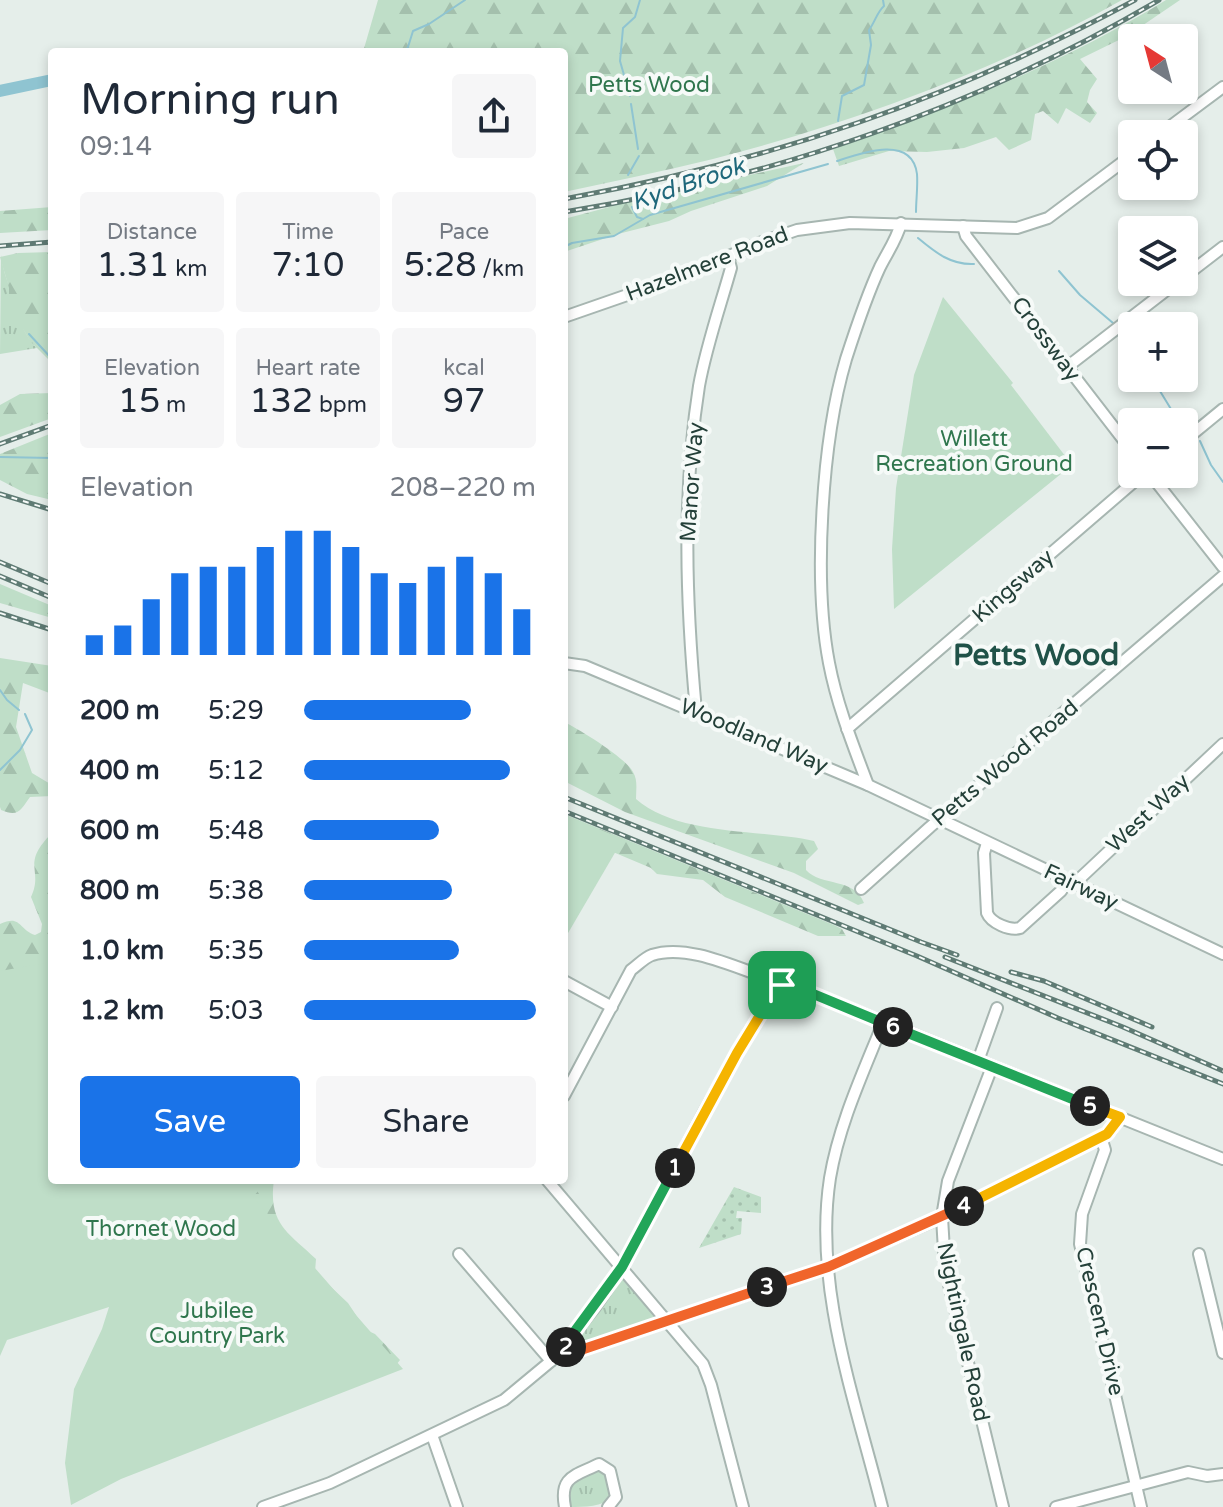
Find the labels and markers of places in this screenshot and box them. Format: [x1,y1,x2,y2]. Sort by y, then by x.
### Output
pin [748,951,816,1019]
pin: 6 [873,1007,913,1047]
pin: 5 [1070,1086,1110,1126]
pin: 1 [655,1148,695,1188]
pin: 4 [944,1186,984,1226]
pin: 3 [747,1267,787,1307]
pin: 2 [546,1327,586,1367]

